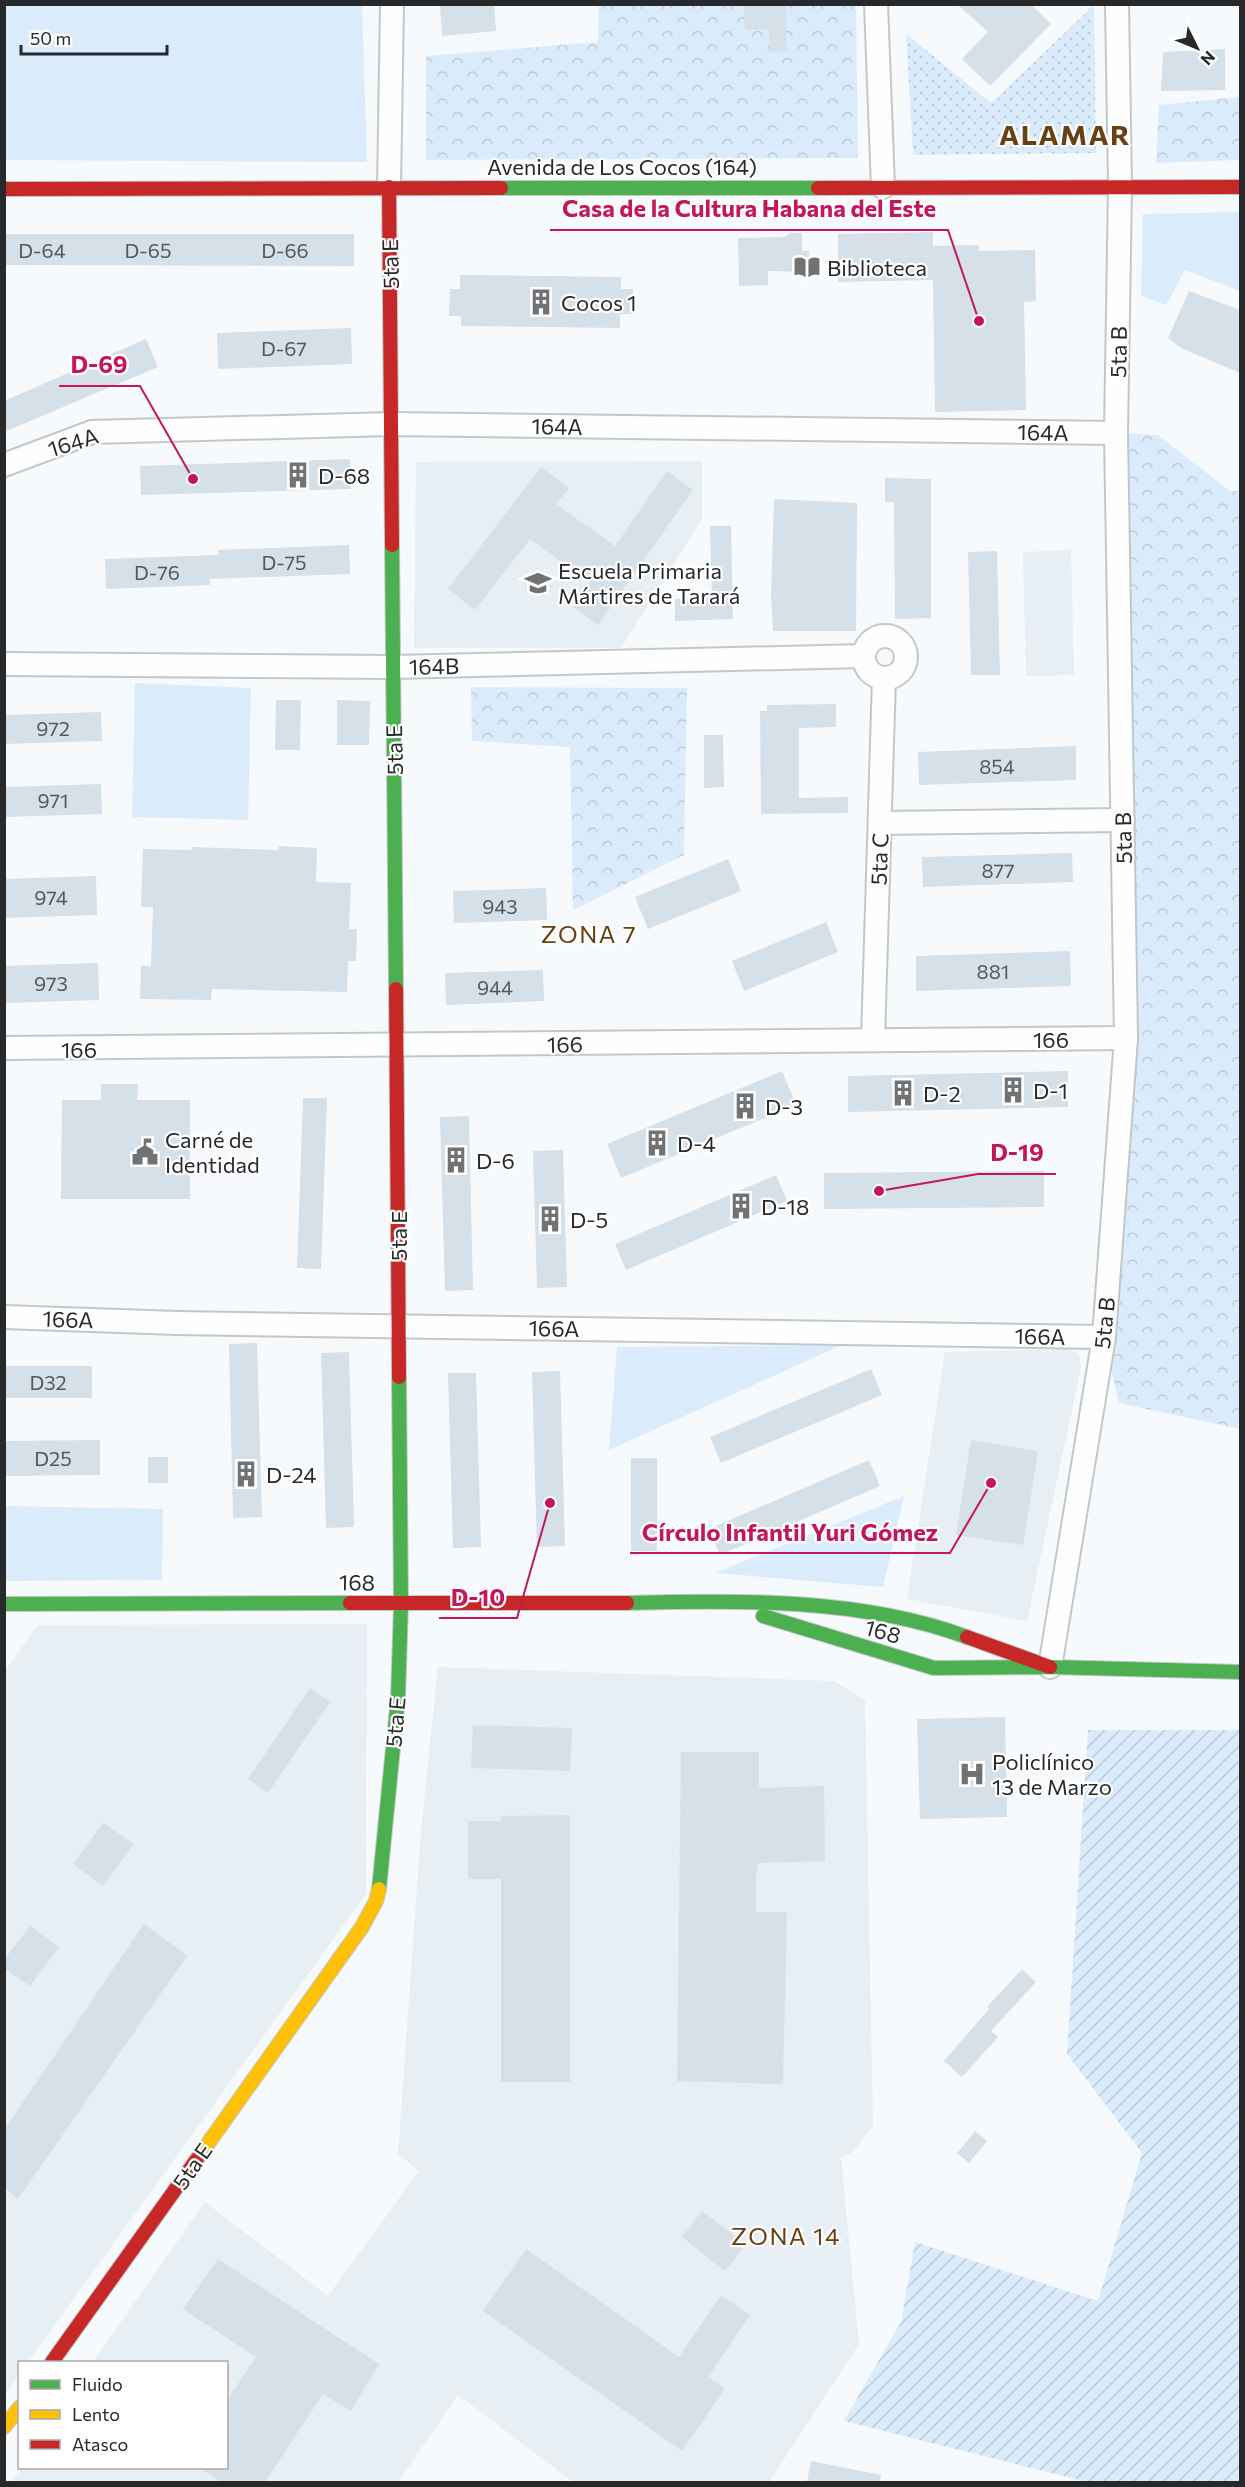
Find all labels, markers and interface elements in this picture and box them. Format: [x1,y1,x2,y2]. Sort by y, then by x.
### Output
scale bar [21,18,166,56]
north arrow [1167,18,1227,78]
text: 50 m [30,27,71,49]
text: N [1197,48,1219,69]
district label: ALAMAR [999,117,1131,151]
street label: Avenida de Los Cocos (164) [487,153,757,180]
callout: Casa de la Cultura Habana del Este [550,188,948,230]
text: Casa de la Cultura Habana del Este [562,193,936,222]
house number: D-64 [18,238,66,262]
house number: D-65 [125,238,171,262]
house number: D-66 [261,238,309,262]
street label: 5ta E [376,239,404,289]
library icon: Biblioteca [792,252,822,282]
place label: Biblioteca [827,254,927,281]
building icon: Cocos 1 [526,287,556,317]
place label: Cocos 1 [561,289,637,316]
street label: 5ta B [1104,326,1132,378]
house number: D-67 [261,336,307,360]
callout: D-69 [59,344,140,386]
text: D-69 [70,349,128,378]
street label: 164A [531,412,583,440]
street label: 164A [1017,418,1069,446]
street label: 164A [45,422,101,462]
building icon: D-68 [283,460,313,490]
place label: D-68 [318,462,370,489]
house number: D-75 [261,550,307,574]
place label: Escuela Primaria Mártires de Tarará [558,557,740,609]
house number: D-76 [134,560,180,584]
school or university icon: Escuela Primaria Mártires de Tarará [523,568,553,598]
street label: 164B [409,652,459,680]
house number: 972 [36,716,70,740]
street label: 5ta E [380,725,408,775]
house number: 854 [979,754,1015,778]
house number: 971 [37,788,69,812]
street label: 5ta B [1109,812,1137,864]
street label: 5ta C [865,832,893,886]
house number: 877 [981,858,1015,882]
house number: 974 [34,885,68,909]
house number: 943 [482,894,518,918]
district label: ZONA 7 [541,919,637,948]
house number: 881 [977,959,1009,983]
house number: 973 [34,971,68,995]
house number: 944 [477,975,513,999]
street label: 166 [1033,1026,1069,1053]
street label: 166 [547,1030,583,1058]
street label: 166 [61,1036,97,1063]
building icon: D-1 [998,1075,1028,1105]
place label: D-1 [1033,1077,1068,1104]
building icon: D-2 [888,1078,918,1108]
place label: D-2 [923,1080,961,1107]
building icon: D-3 [730,1091,760,1121]
place label: D-3 [765,1093,803,1120]
place label: Carné de Identidad [165,1126,260,1178]
building icon: D-4 [642,1128,672,1158]
place label: D-4 [677,1130,716,1157]
callout: D-19 [978,1132,1056,1174]
public building icon: Carné de Identidad [130,1137,160,1167]
text: D-19 [990,1137,1044,1166]
building icon: D-6 [441,1145,471,1175]
place label: D-6 [476,1147,515,1174]
building icon: D-18 [726,1191,756,1221]
place label: D-18 [761,1193,809,1220]
building icon: D-5 [535,1204,565,1234]
place label: D-5 [570,1206,608,1233]
street label: 5ta E [385,1211,412,1261]
street label: 5ta B [1088,1296,1120,1350]
street label: 166A [42,1305,94,1333]
street label: 166A [528,1314,580,1342]
street label: 166A [1014,1322,1066,1350]
house number: D32 [29,1370,67,1394]
house number: D25 [34,1446,72,1470]
building icon: D-24 [231,1459,261,1489]
place label: D-24 [266,1461,317,1488]
callout: Círculo Infantil Yuri Gómez [630,1511,950,1553]
text: Círculo Infantil Yuri Gómez [642,1517,938,1546]
street label: 168 [339,1568,375,1596]
callout: D-10 [439,1576,517,1618]
text: D-10 [451,1582,505,1611]
street label: 168 [862,1613,904,1649]
street label: 5ta E [379,1696,411,1748]
place label: Policlínico 13 de Marzo [992,1748,1112,1800]
hospital icon: Policlínico 13 de Marzo [957,1759,987,1789]
street label: 5ta E [166,2138,218,2194]
district label: ZONA 14 [731,2221,841,2250]
legend [18,2361,228,2469]
text: Fluido [72,2373,123,2395]
text: Lento [72,2403,120,2425]
text: Atasco [72,2433,128,2455]

